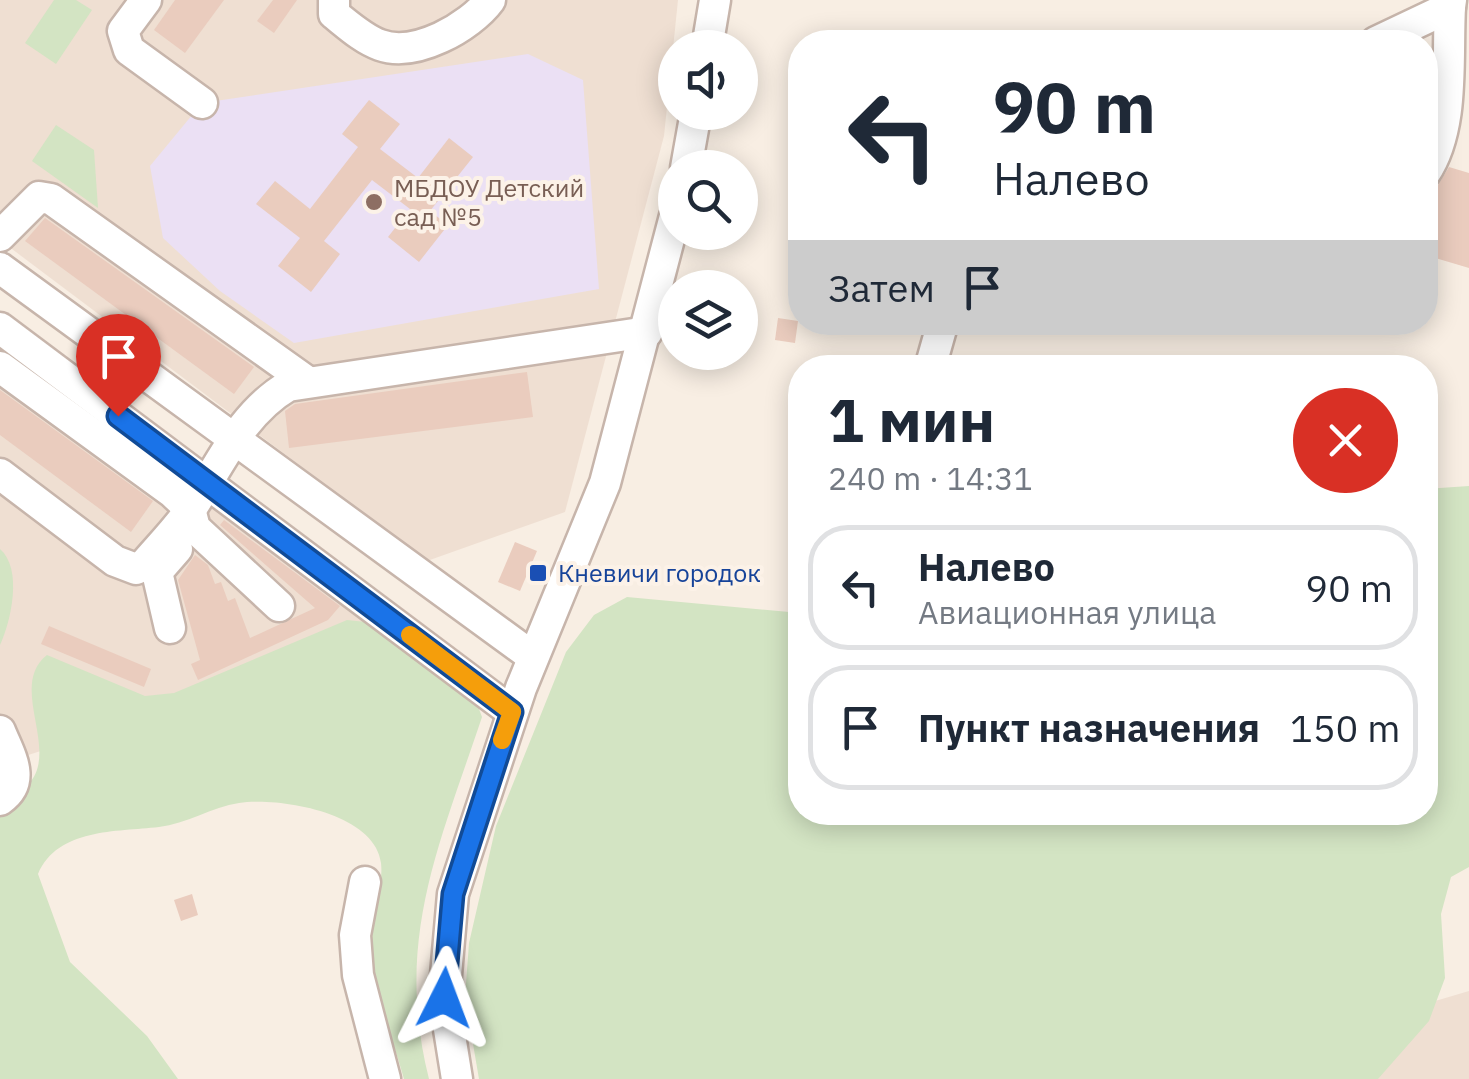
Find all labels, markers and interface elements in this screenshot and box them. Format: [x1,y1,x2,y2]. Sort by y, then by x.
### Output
map controls [658,30,758,370]
button: sound [658,30,758,130]
text: 90 m [993,61,1156,152]
icon: left [828,70,958,200]
text: Налево [993,149,1150,207]
button: search [658,150,758,250]
place label: МБДОУ Детский сад №5 [394,171,584,233]
marker: МБДОУ Детский сад №5 [363,191,385,213]
icon: arrive [955,260,1010,315]
text: Затем [828,263,935,312]
button: layers [658,270,758,370]
pin [76,314,161,417]
icon: arrive [91,329,146,384]
text: 1 мин [828,380,995,459]
button: close [1293,388,1398,493]
text: 240 m · 14:31 [828,457,1033,499]
text: Налево [918,542,1055,591]
place label: Кневичи городок [558,556,761,589]
icon: left [833,560,888,615]
marker: Кневичи городок [527,562,549,584]
text: 90 m [1305,563,1393,612]
text: Авиационная улица [918,591,1216,633]
icon: arrive [833,700,888,755]
text: Пункт назначения [918,703,1260,752]
text: 150 m [1290,703,1400,752]
position arrow [392,946,496,1050]

